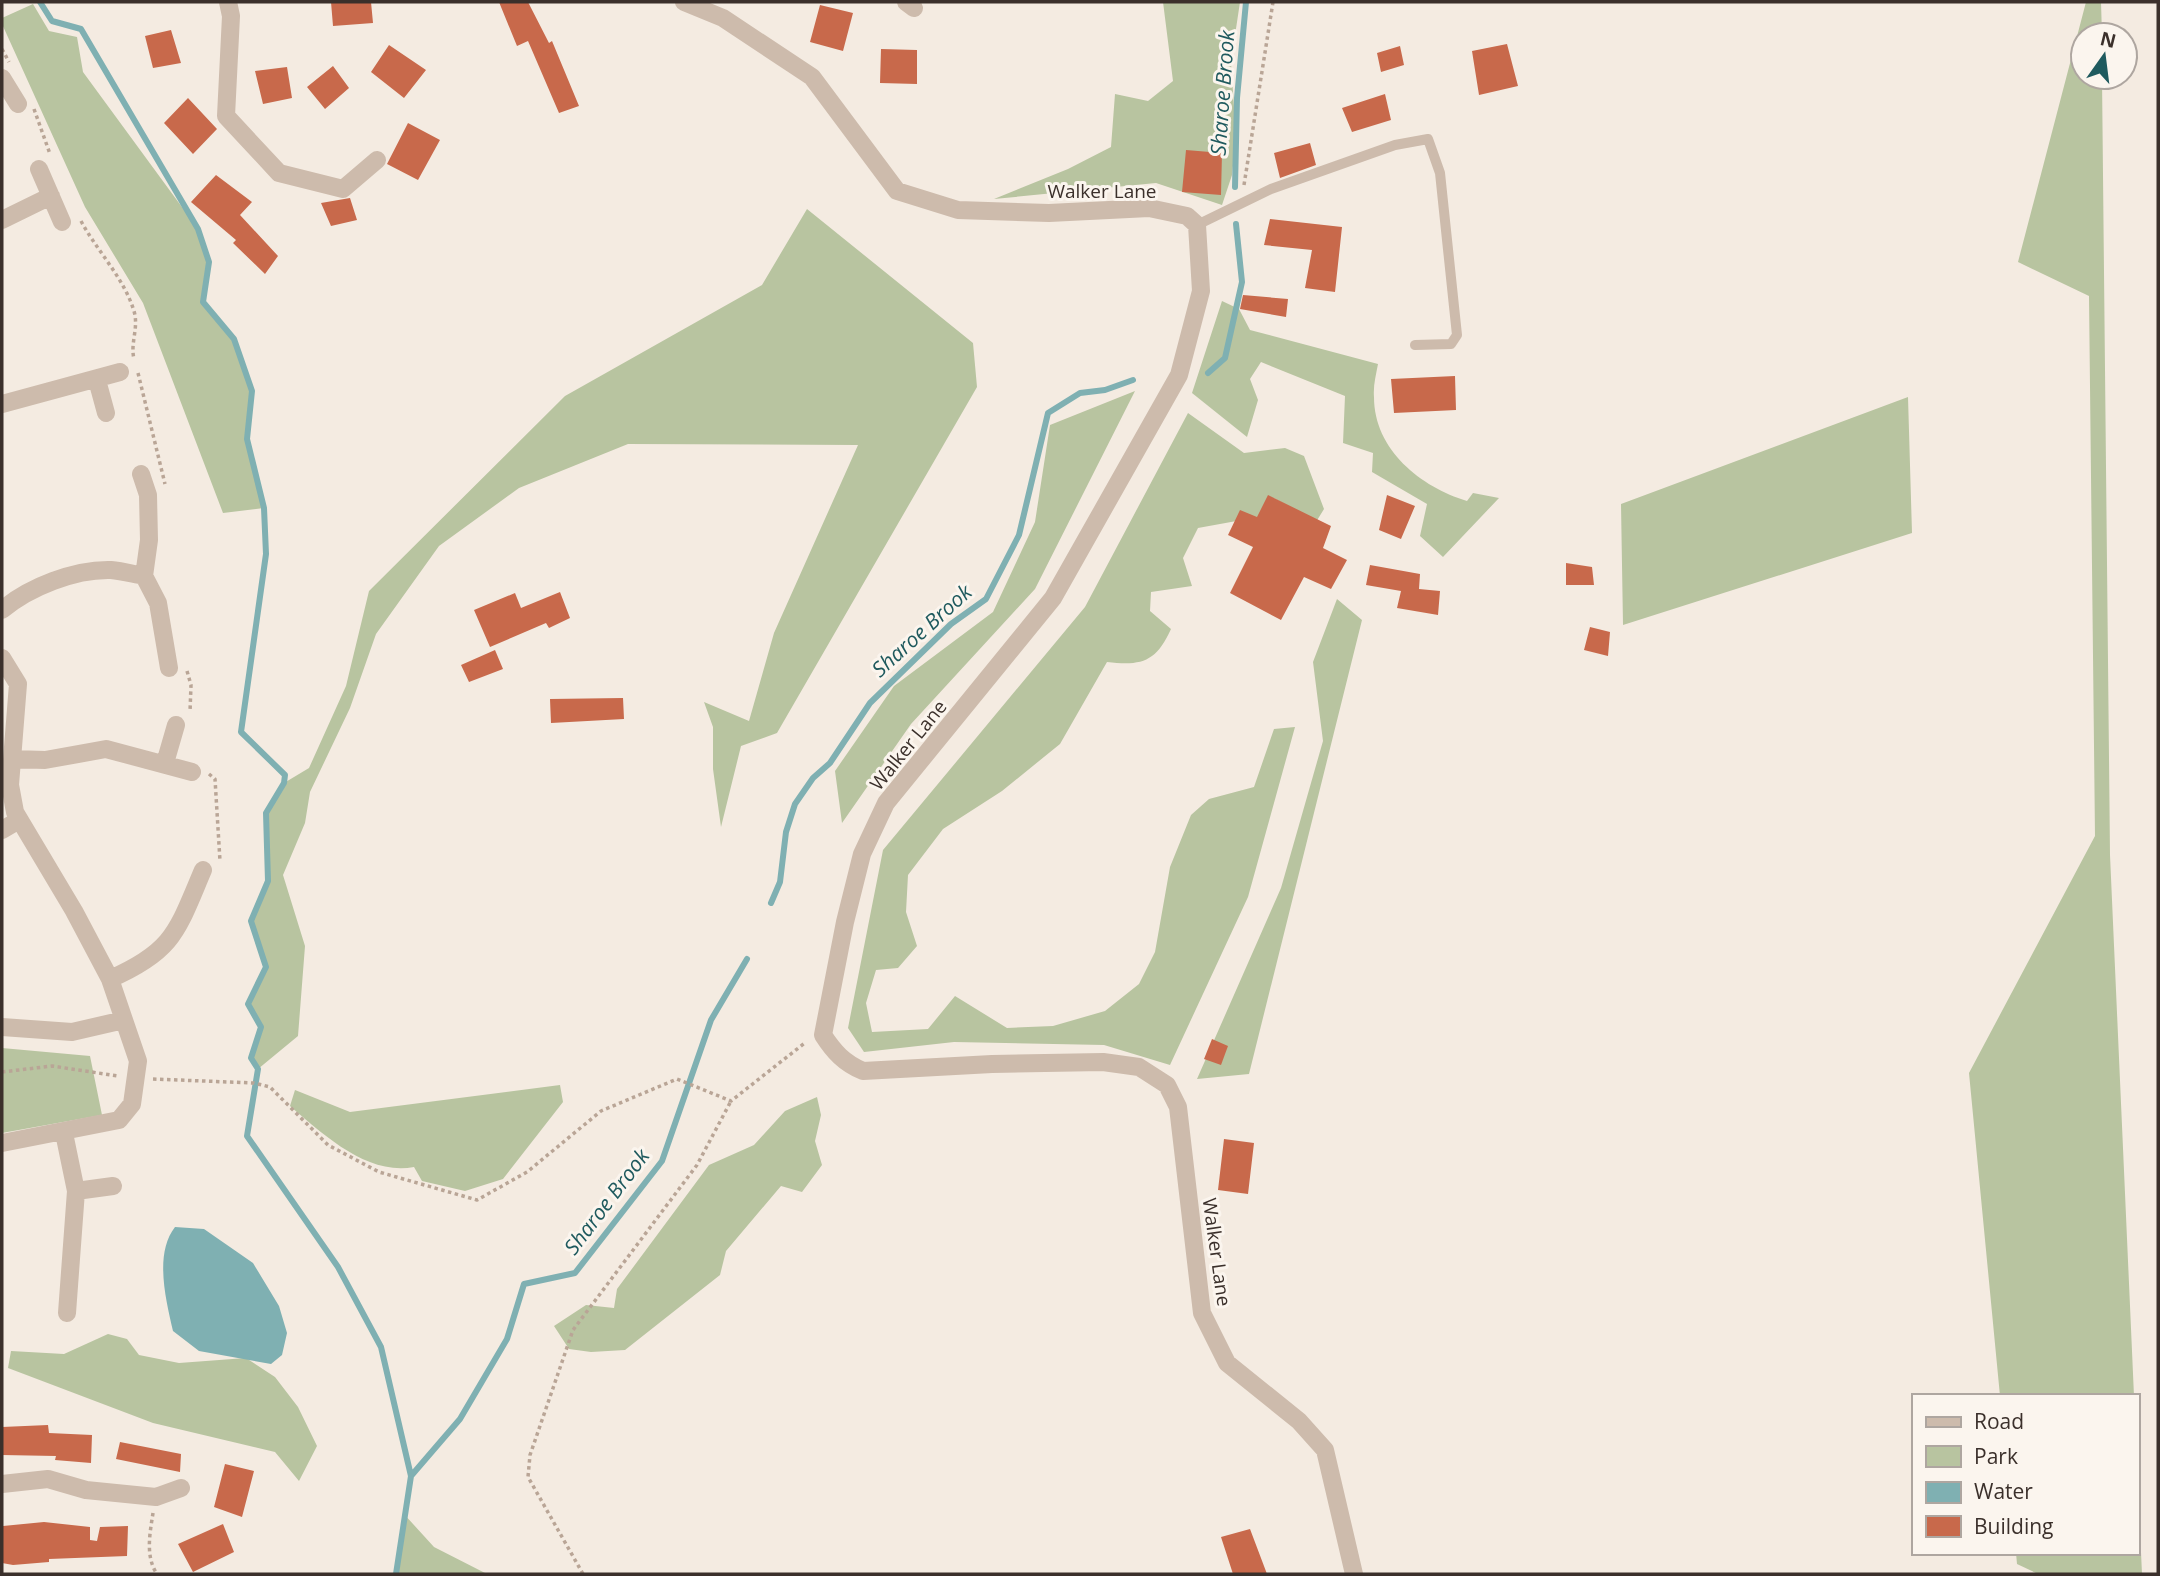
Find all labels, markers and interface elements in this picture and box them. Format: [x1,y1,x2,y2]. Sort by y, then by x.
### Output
north arrow [2069,21,2139,91]
text: N [2097,25,2119,54]
water label: Sharoe Brook [1204,29,1240,156]
street label: Walker Lane [1047,178,1157,204]
water label: Sharoe Brook [865,577,978,683]
street label: Walker Lane [864,694,952,796]
water label: Sharoe Brook [557,1142,656,1260]
street label: Walker Lane [1197,1196,1237,1308]
legend [1912,1394,2139,1555]
text: Road [1974,1407,2024,1435]
text: Park [1974,1442,2018,1470]
text: Water [1974,1477,2033,1505]
text: Building [1974,1512,2053,1540]

